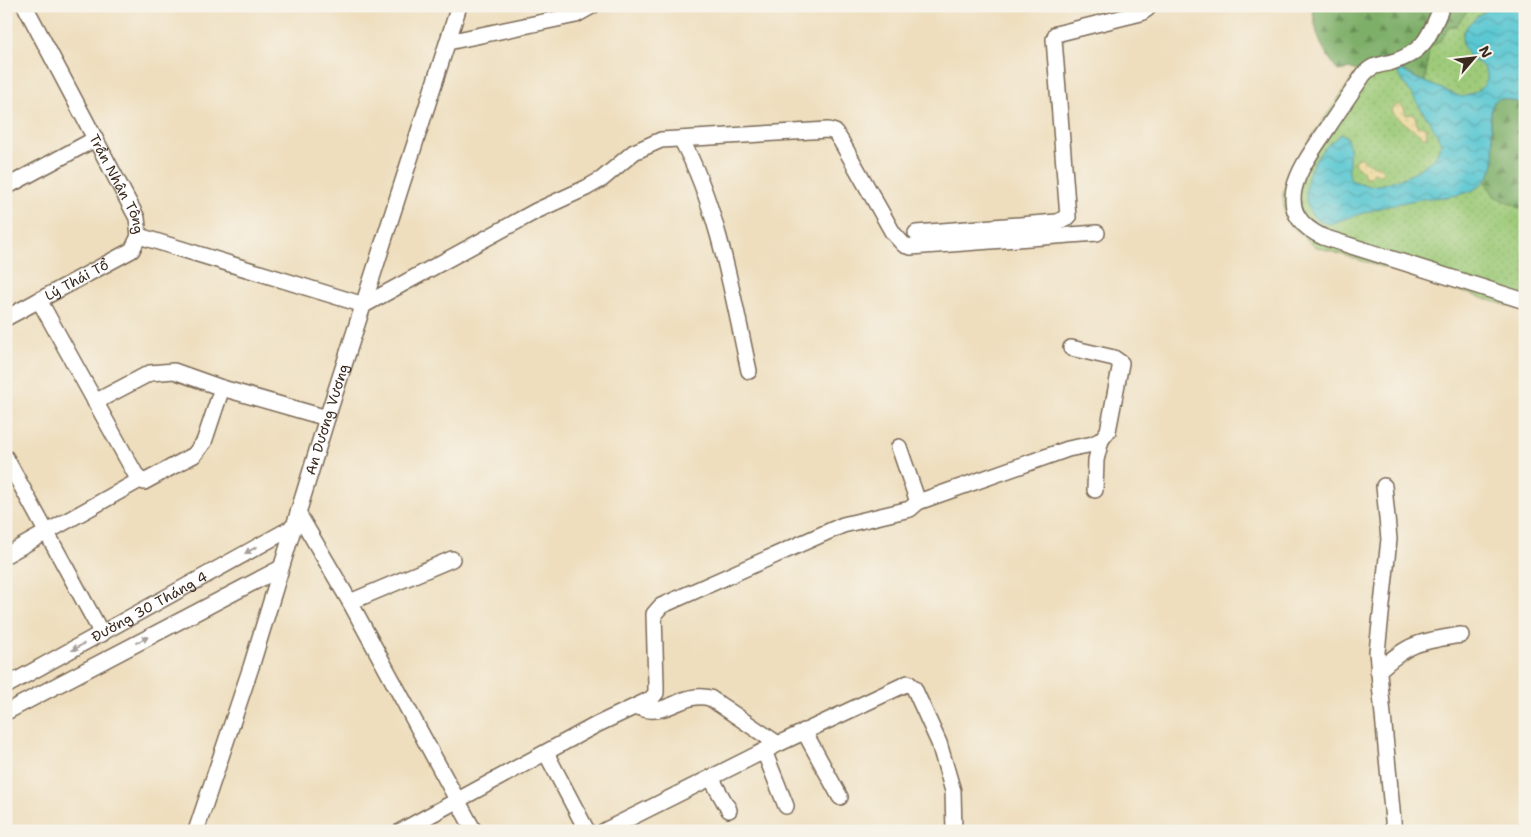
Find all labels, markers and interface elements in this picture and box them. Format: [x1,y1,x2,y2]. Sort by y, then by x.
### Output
north arrow [1448,32,1498,82]
text: N [1475,43,1496,61]
street label: Trần Nhân Tông [85,131,148,235]
street label: Lý Thái Tổ [41,255,112,305]
street label: An Dương Vương [301,362,353,477]
one-way arrow [244,546,257,555]
street label: Đường 30 Tháng 4 [88,567,211,646]
one-way arrow [135,636,149,644]
one-way arrow [72,642,85,651]

